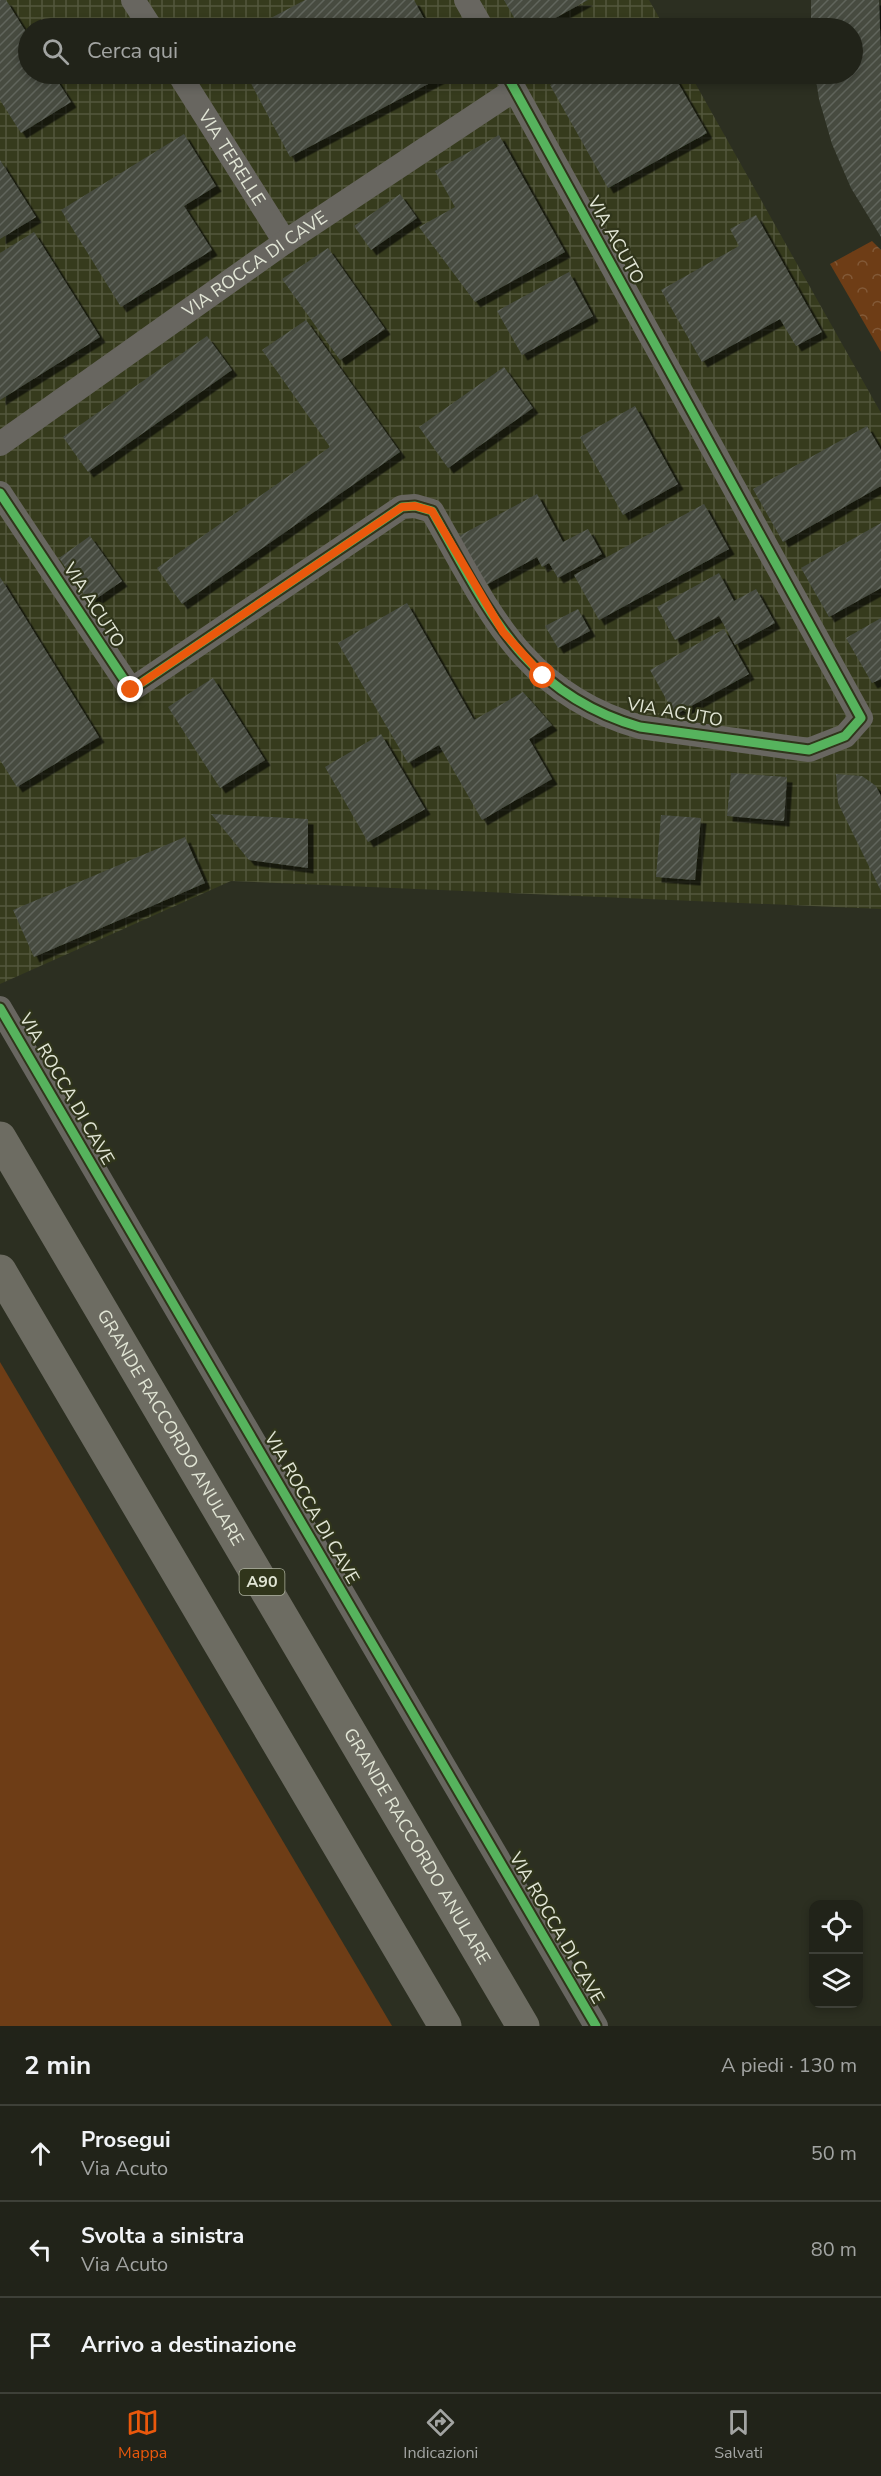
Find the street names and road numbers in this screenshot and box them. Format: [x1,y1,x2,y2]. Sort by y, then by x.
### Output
street label: VIA TERELLE [192,104,271,210]
street label: VIA ACUTO [582,191,650,288]
street label: VIA ROCCA DI CAVE [177,205,332,323]
street label: VIA ACUTO [57,557,130,652]
street label: VIA ACUTO [624,692,725,732]
street label: VIA ROCCA DI CAVE [13,1008,120,1169]
street label: GRANDE RACCORDO ANULARE [92,1305,249,1550]
street label: VIA ROCCA DI CAVE [258,1427,365,1588]
road number: A90 [240,1569,284,1595]
street label: GRANDE RACCORDO ANULARE [338,1724,496,1969]
street label: VIA ROCCA DI CAVE [503,1847,610,2008]

